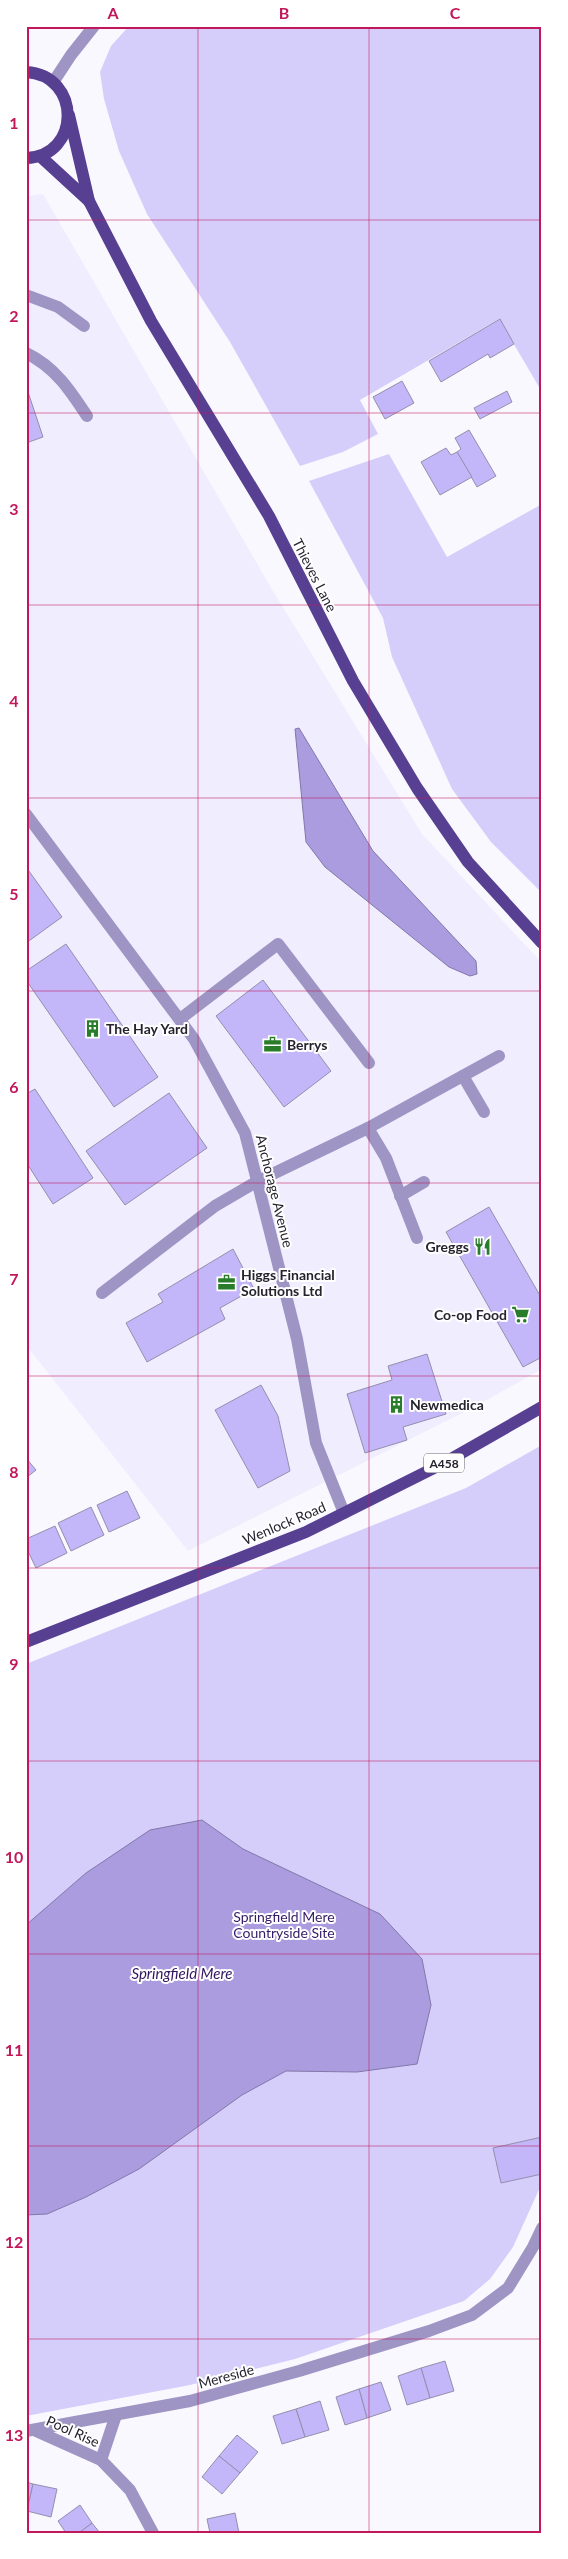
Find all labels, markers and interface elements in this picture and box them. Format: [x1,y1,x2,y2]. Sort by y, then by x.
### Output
text: A [106,3,119,22]
text: B [279,3,289,22]
text: C [450,3,461,22]
text: 1 [9,113,19,132]
text: 2 [9,306,19,325]
text: 3 [9,499,19,518]
street label: Thieves Lane [289,536,341,614]
text: 4 [9,691,19,710]
text: 5 [9,884,19,903]
building icon: The Hay Yard [82,1018,102,1038]
place label: The Hay Yard [106,1020,188,1037]
office icon: Berrys [263,1034,283,1054]
place label: Berrys [287,1036,327,1053]
text: 6 [9,1077,19,1096]
street label: Anchorage Avenue [253,1133,297,1249]
restaurant icon: Greggs [473,1236,493,1256]
place label: Greggs [426,1238,469,1255]
place label: Higgs Financial Solutions Ltd [241,1266,335,1299]
text: 7 [9,1269,19,1288]
office icon: Higgs Financial Solutions Ltd [217,1272,237,1292]
supermarket icon: Co-op Food [511,1304,531,1324]
place label: Co-op Food [434,1306,507,1323]
building icon: Newmedica [386,1394,406,1414]
place label: Newmedica [410,1396,484,1413]
road number: A458 [424,1454,464,1472]
text: 8 [9,1462,19,1481]
street label: Wenlock Road [240,1498,328,1548]
text: 9 [9,1654,19,1673]
text: 10 [5,1847,23,1866]
park label: Springfield Mere Countryside Site [233,1908,335,1941]
water label: Springfield Mere [131,1964,233,1982]
text: 11 [5,2040,23,2059]
text: 12 [5,2232,23,2251]
street label: Mereside [196,2360,256,2392]
street label: Pool Rise [44,2412,102,2450]
text: 13 [5,2425,23,2444]

